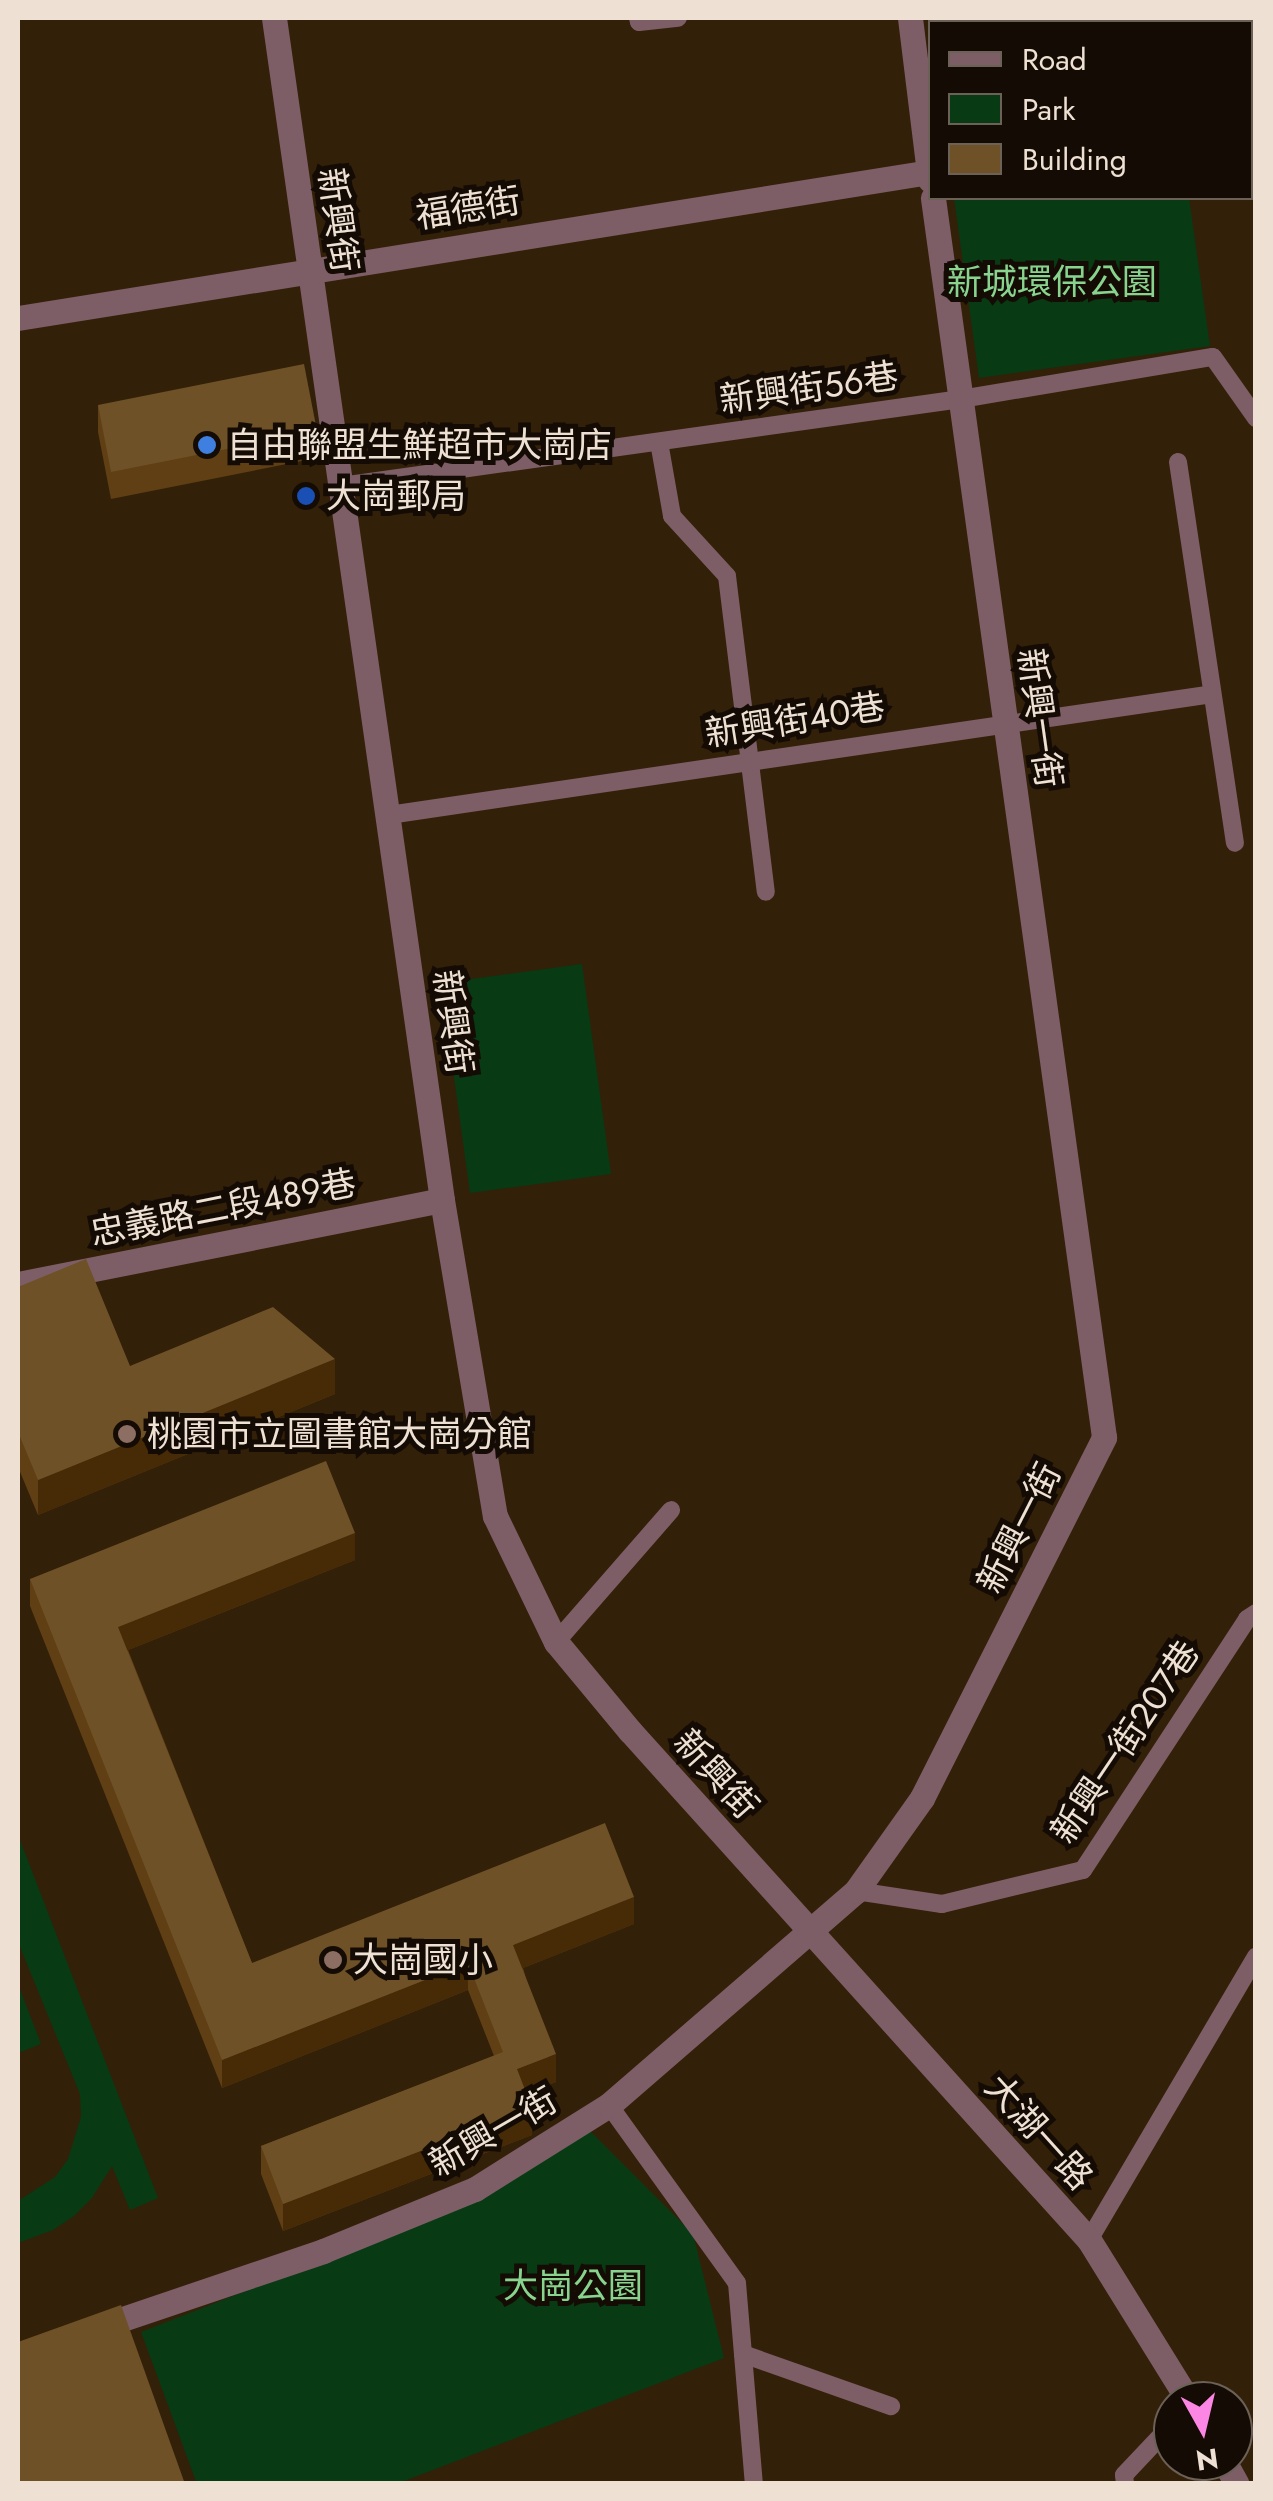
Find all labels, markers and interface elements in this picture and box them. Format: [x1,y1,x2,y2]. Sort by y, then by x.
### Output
legend [928,20,1253,200]
text: Road [1022,38,1087,81]
text: Park [1022,88,1075,131]
text: Building [1022,138,1127,181]
street label: 新興街 [310,165,366,275]
street label: 福德街 [413,179,523,237]
park label: 新城環保公園 [947,261,1157,303]
street label: 新興街56巷 [717,355,901,421]
place label: 自由聯盟生鮮超市大崗店 [227,424,612,466]
marker: 自由聯盟生鮮超市大崗店 [196,434,218,456]
place label: 大崗郵局 [326,475,466,517]
marker: 大崗郵局 [295,485,317,507]
street label: 新興一街 [1009,646,1071,790]
street label: 新興街40巷 [702,685,888,755]
street label: 新興街 [425,967,481,1077]
street label: 忠義路二段489巷 [87,1162,359,1254]
place label: 桃園市立圖書館大崗分館 [147,1413,532,1455]
marker: 桃園市立圖書館大崗分館 [116,1423,138,1445]
street label: 新興一街 [969,1456,1069,1600]
street label: 新興一街207巷 [1042,1633,1208,1851]
street label: 新興街 [665,1721,767,1827]
place label: 大崗國小 [353,1939,493,1981]
marker: 大崗國小 [322,1949,344,1971]
street label: 大湖一路 [977,2066,1101,2198]
street label: 新興一街 [422,2079,564,2185]
park label: 大崗公園 [503,2265,643,2307]
north arrow [1153,2381,1253,2481]
text: N [1193,2437,1221,2481]

